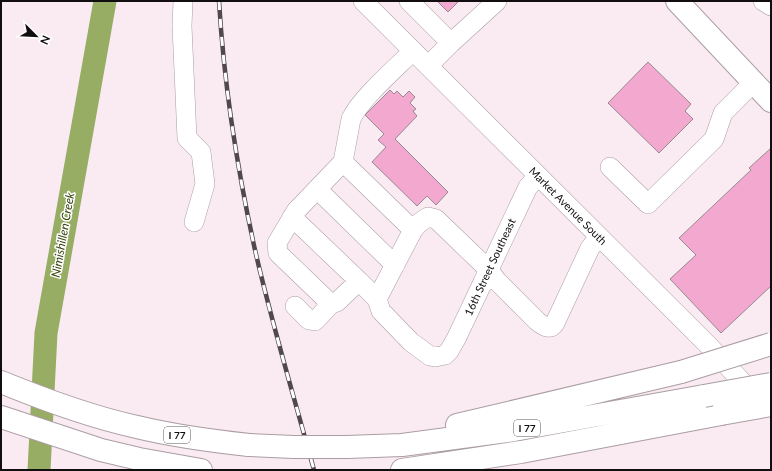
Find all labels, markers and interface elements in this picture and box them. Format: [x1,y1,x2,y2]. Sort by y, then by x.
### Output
north arrow [16,16,56,56]
text: N [38,34,53,47]
street label: Market Avenue South [527,164,610,247]
water label: Nimishillen Creek [48,191,77,279]
street label: 16th Street Southeast [461,216,518,317]
road number: I 77 [514,420,540,436]
road number: I 77 [164,427,190,443]

